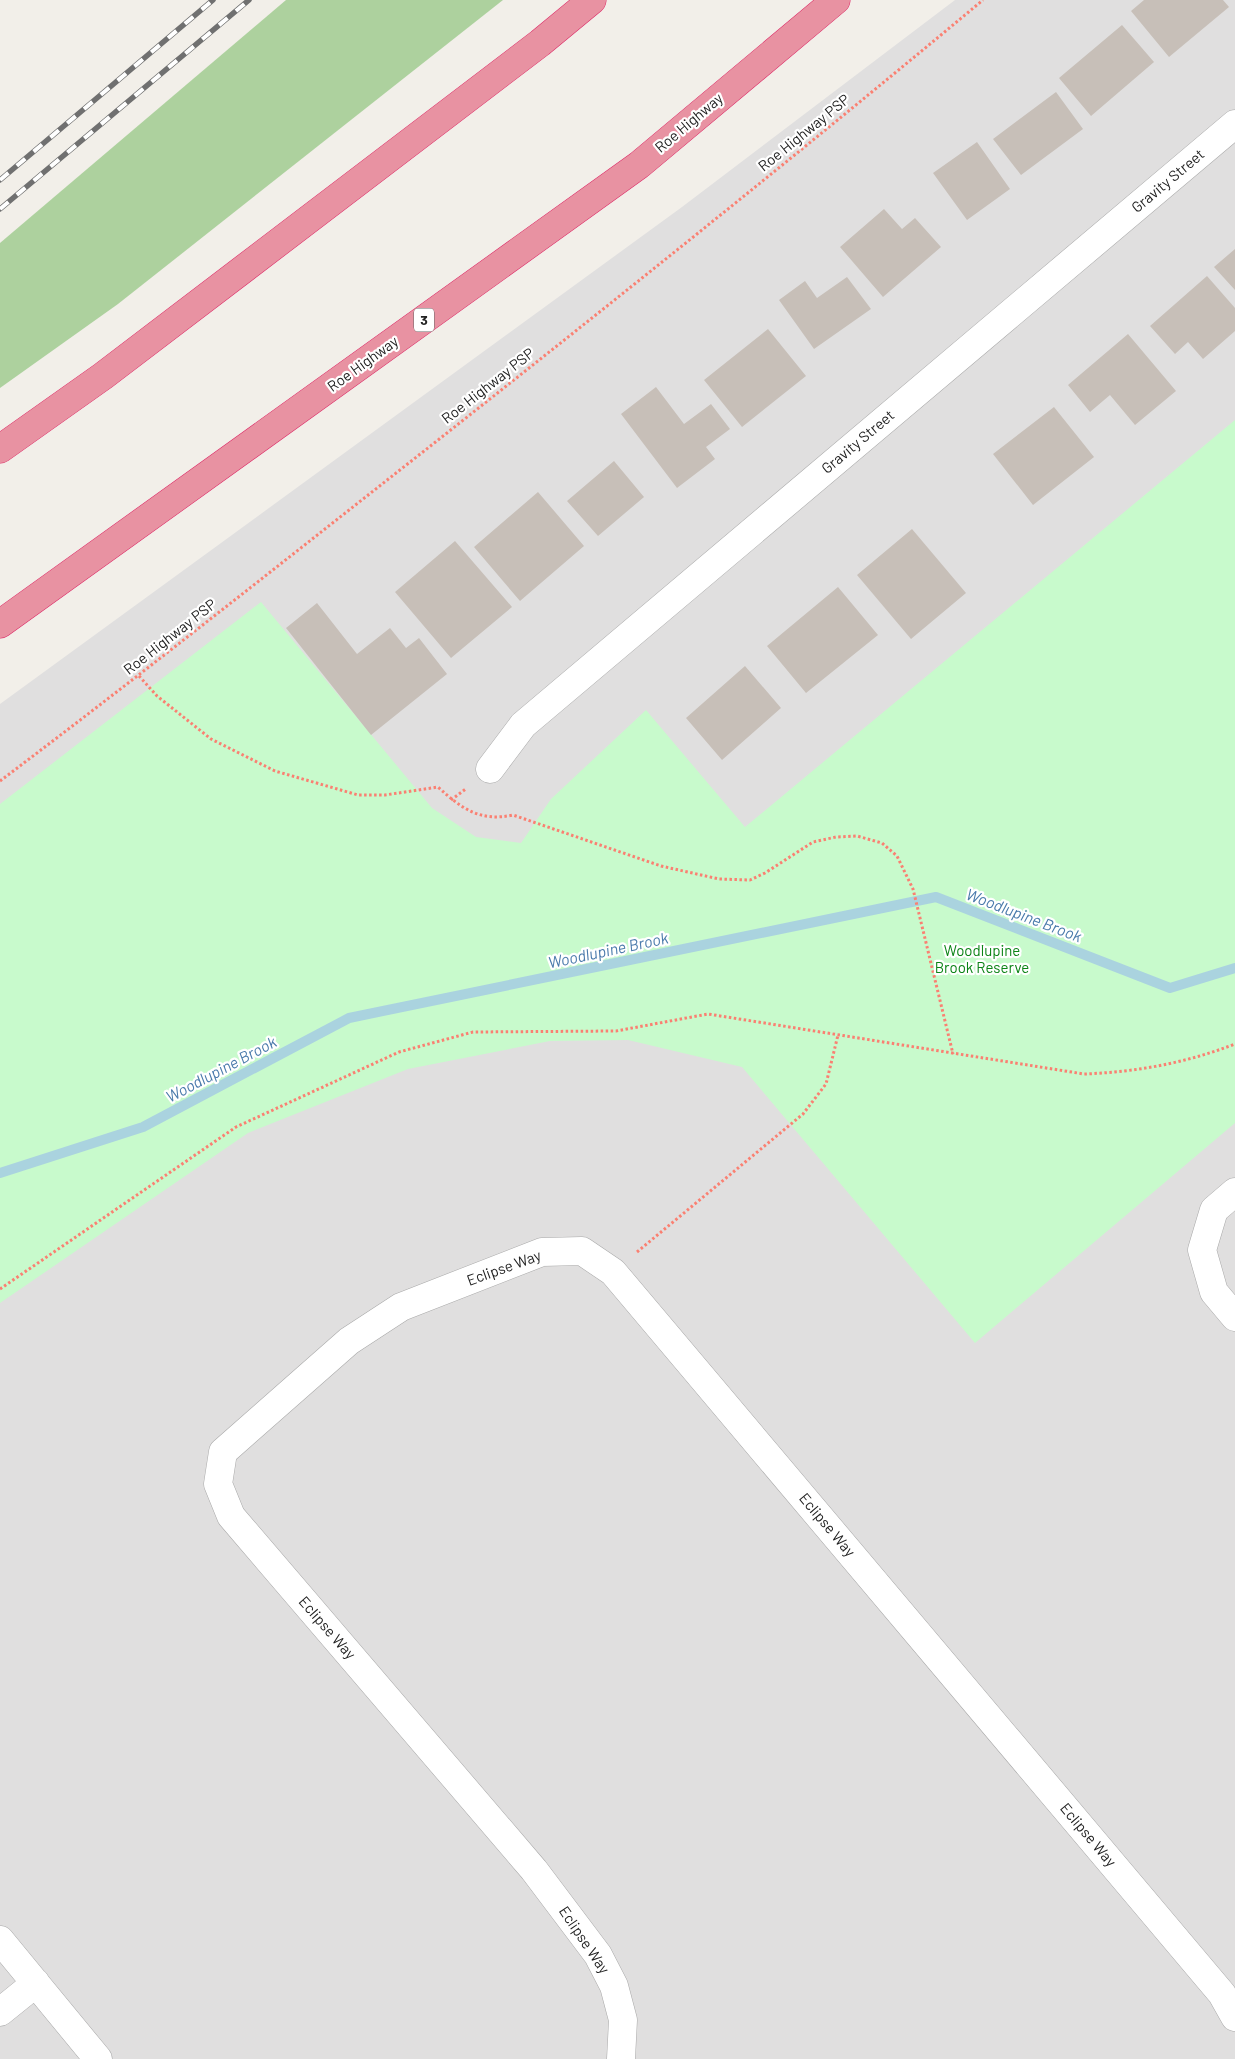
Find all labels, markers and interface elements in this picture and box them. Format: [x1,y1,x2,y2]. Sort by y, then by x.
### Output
street label: Roe Highway [651,89,726,156]
street label: Roe Highway PSP [754,90,853,175]
street label: Gravity Street [1127,145,1207,216]
road number: 3 [414,308,434,332]
street label: Roe Highway [324,331,401,395]
street label: Roe Highway PSP [437,343,537,427]
street label: Gravity Street [817,406,897,477]
street label: Roe Highway PSP [119,594,219,678]
water label: Woodlupine Brook [964,884,1085,945]
water label: Woodlupine Brook [546,927,670,972]
park label: Woodlupine Brook Reserve [935,941,1029,976]
water label: Woodlupine Brook [162,1031,279,1106]
street label: Eclipse Way [464,1245,543,1289]
street label: Eclipse Way [796,1489,860,1560]
street label: Eclipse Way [296,1592,360,1663]
street label: Eclipse Way [1057,1799,1121,1870]
street label: Eclipse Way [556,1902,614,1977]

